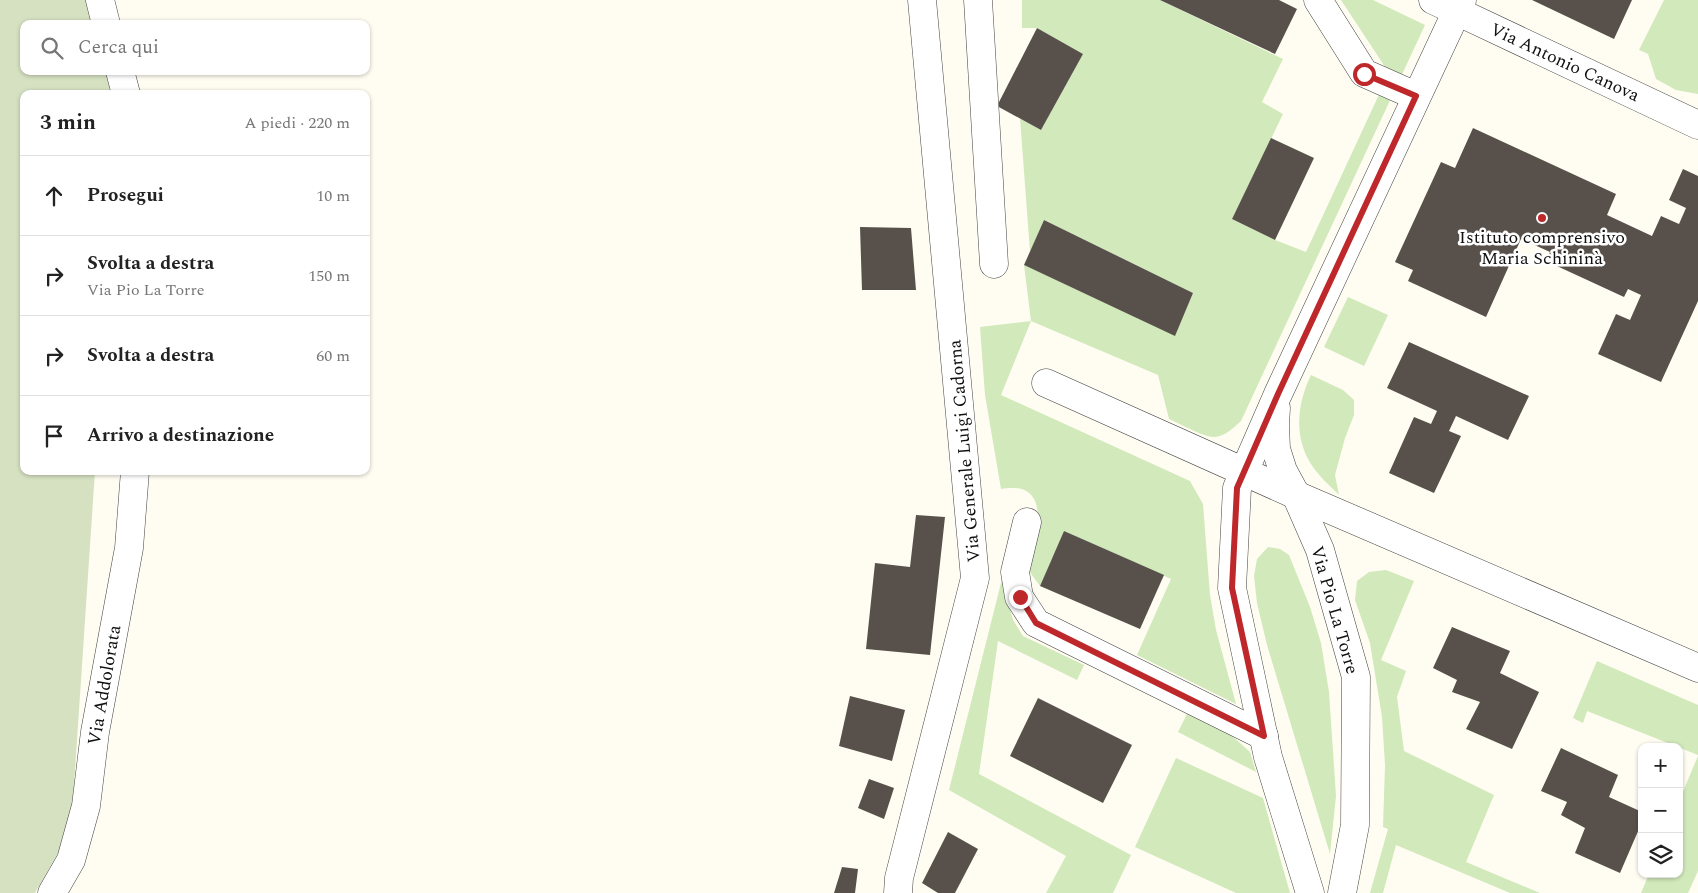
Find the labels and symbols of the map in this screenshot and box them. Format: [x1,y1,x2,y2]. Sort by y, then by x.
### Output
street label: Via Antonio Canova [1486,16,1644,109]
route start [1353,63,1376,86]
marker: Istituto comprensivo Maria Schininà [1536,212,1548,224]
place label: Istituto comprensivo Maria Schininà [1459,224,1625,272]
street label: Via Generale Luigi Cadorna [941,338,988,563]
street label: Via Pio La Torre [1303,543,1366,677]
route end [1009,586,1032,609]
street label: Via Addolorata [81,623,128,747]

